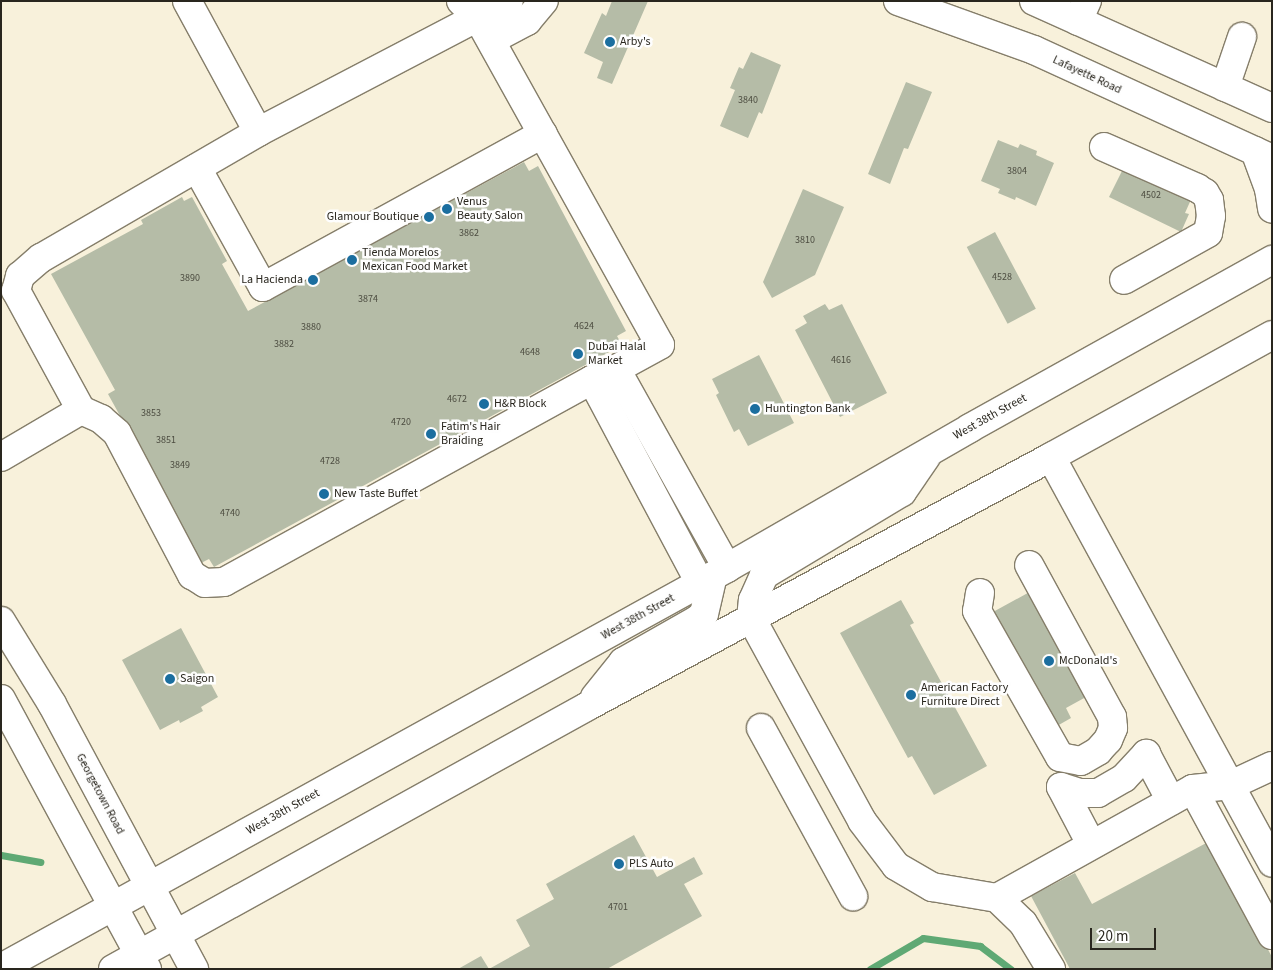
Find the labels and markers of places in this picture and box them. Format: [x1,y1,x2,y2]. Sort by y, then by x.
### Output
place label: Arby's [620,35,651,49]
marker: Arby's [604,36,616,48]
place label: Venus Beauty Salon [457,195,523,223]
marker: Venus Beauty Salon [441,203,453,215]
place label: Glamour Boutique [327,210,419,224]
marker: Glamour Boutique [423,211,435,223]
place label: Tienda Morelos Mexican Food Market [362,246,468,274]
marker: Tienda Morelos Mexican Food Market [346,254,358,266]
place label: La Hacienda [241,273,303,287]
marker: La Hacienda [307,274,319,286]
place label: Dubai Halal Market [588,340,646,368]
marker: Dubai Halal Market [572,348,584,360]
place label: H&R Block [494,397,546,411]
marker: H&R Block [478,398,490,410]
place label: Huntington Bank [765,402,851,416]
marker: Huntington Bank [749,403,761,415]
place label: Fatim's Hair Braiding [441,420,501,448]
marker: Fatim's Hair Braiding [425,428,437,440]
place label: New Taste Buffet [334,487,418,501]
marker: New Taste Buffet [318,488,330,500]
place label: McDonald's [1059,654,1117,668]
marker: McDonald's [1043,655,1055,667]
place label: Saigon [180,672,214,686]
marker: Saigon [164,673,176,685]
place label: American Factory Furniture Direct [921,681,1008,709]
marker: American Factory Furniture Direct [905,689,917,701]
place label: PLS Auto [629,857,674,871]
marker: PLS Auto [613,858,625,870]

